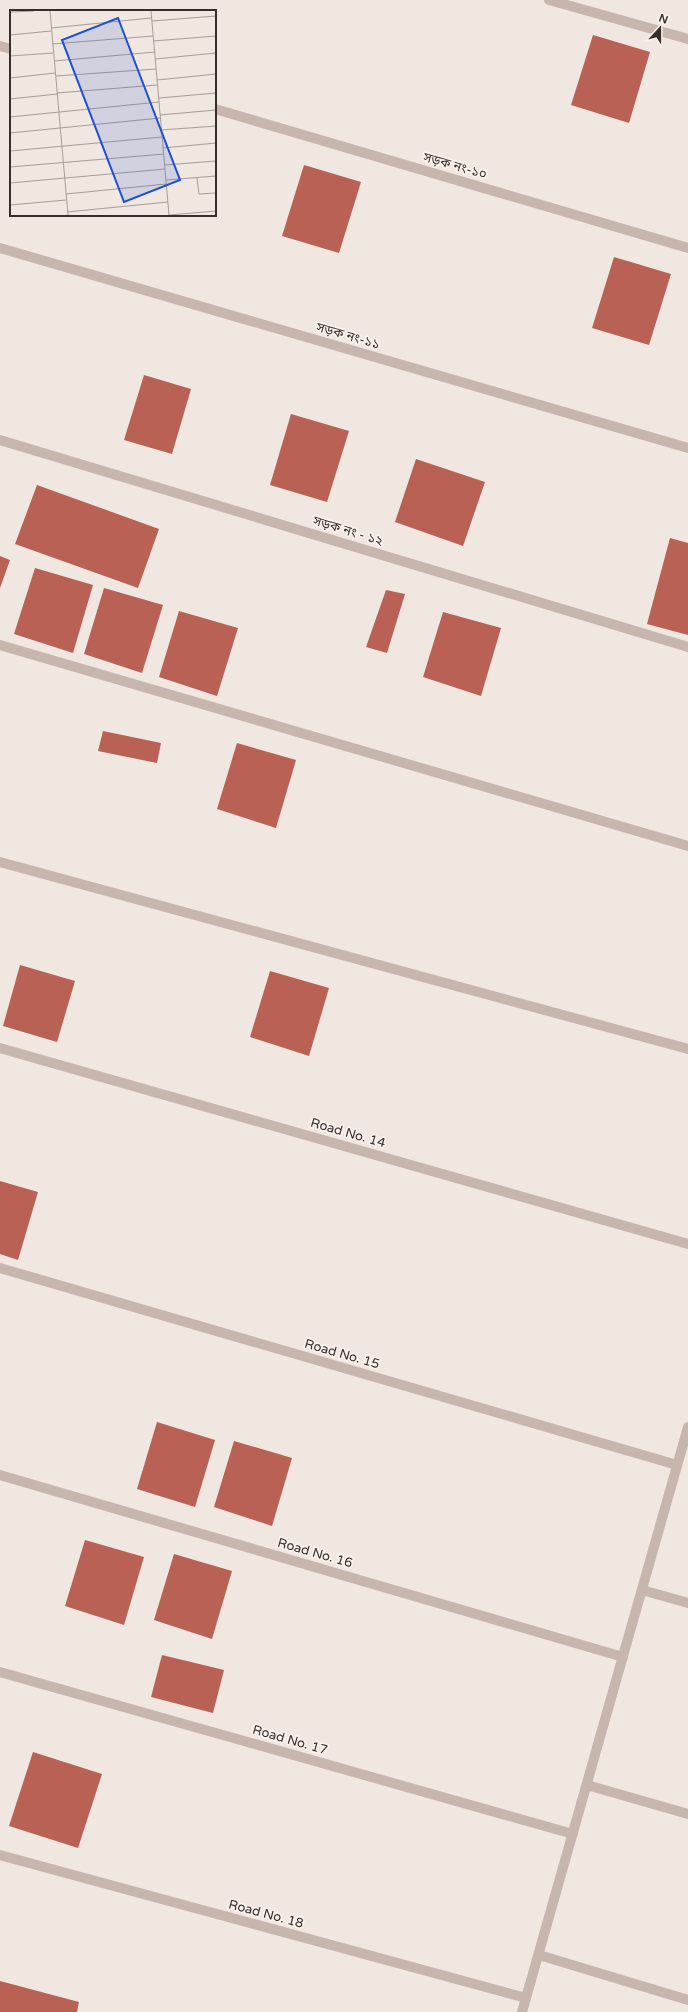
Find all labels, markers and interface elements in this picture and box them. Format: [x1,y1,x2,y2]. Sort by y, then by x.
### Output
north arrow [640,8,680,48]
inset map [10,10,216,216]
text: N [657,11,670,27]
street label: সড়ক নং-১০ [420,149,489,183]
street label: সড়ক নং-১১ [313,319,382,353]
street label: সড়ক নং - ১২ [310,513,385,549]
street label: Road No. 14 [309,1115,387,1151]
street label: Road No. 15 [303,1336,381,1372]
street label: Road No. 16 [276,1535,354,1571]
street label: Road No. 17 [251,1722,329,1758]
street label: Road No. 18 [227,1896,305,1932]

